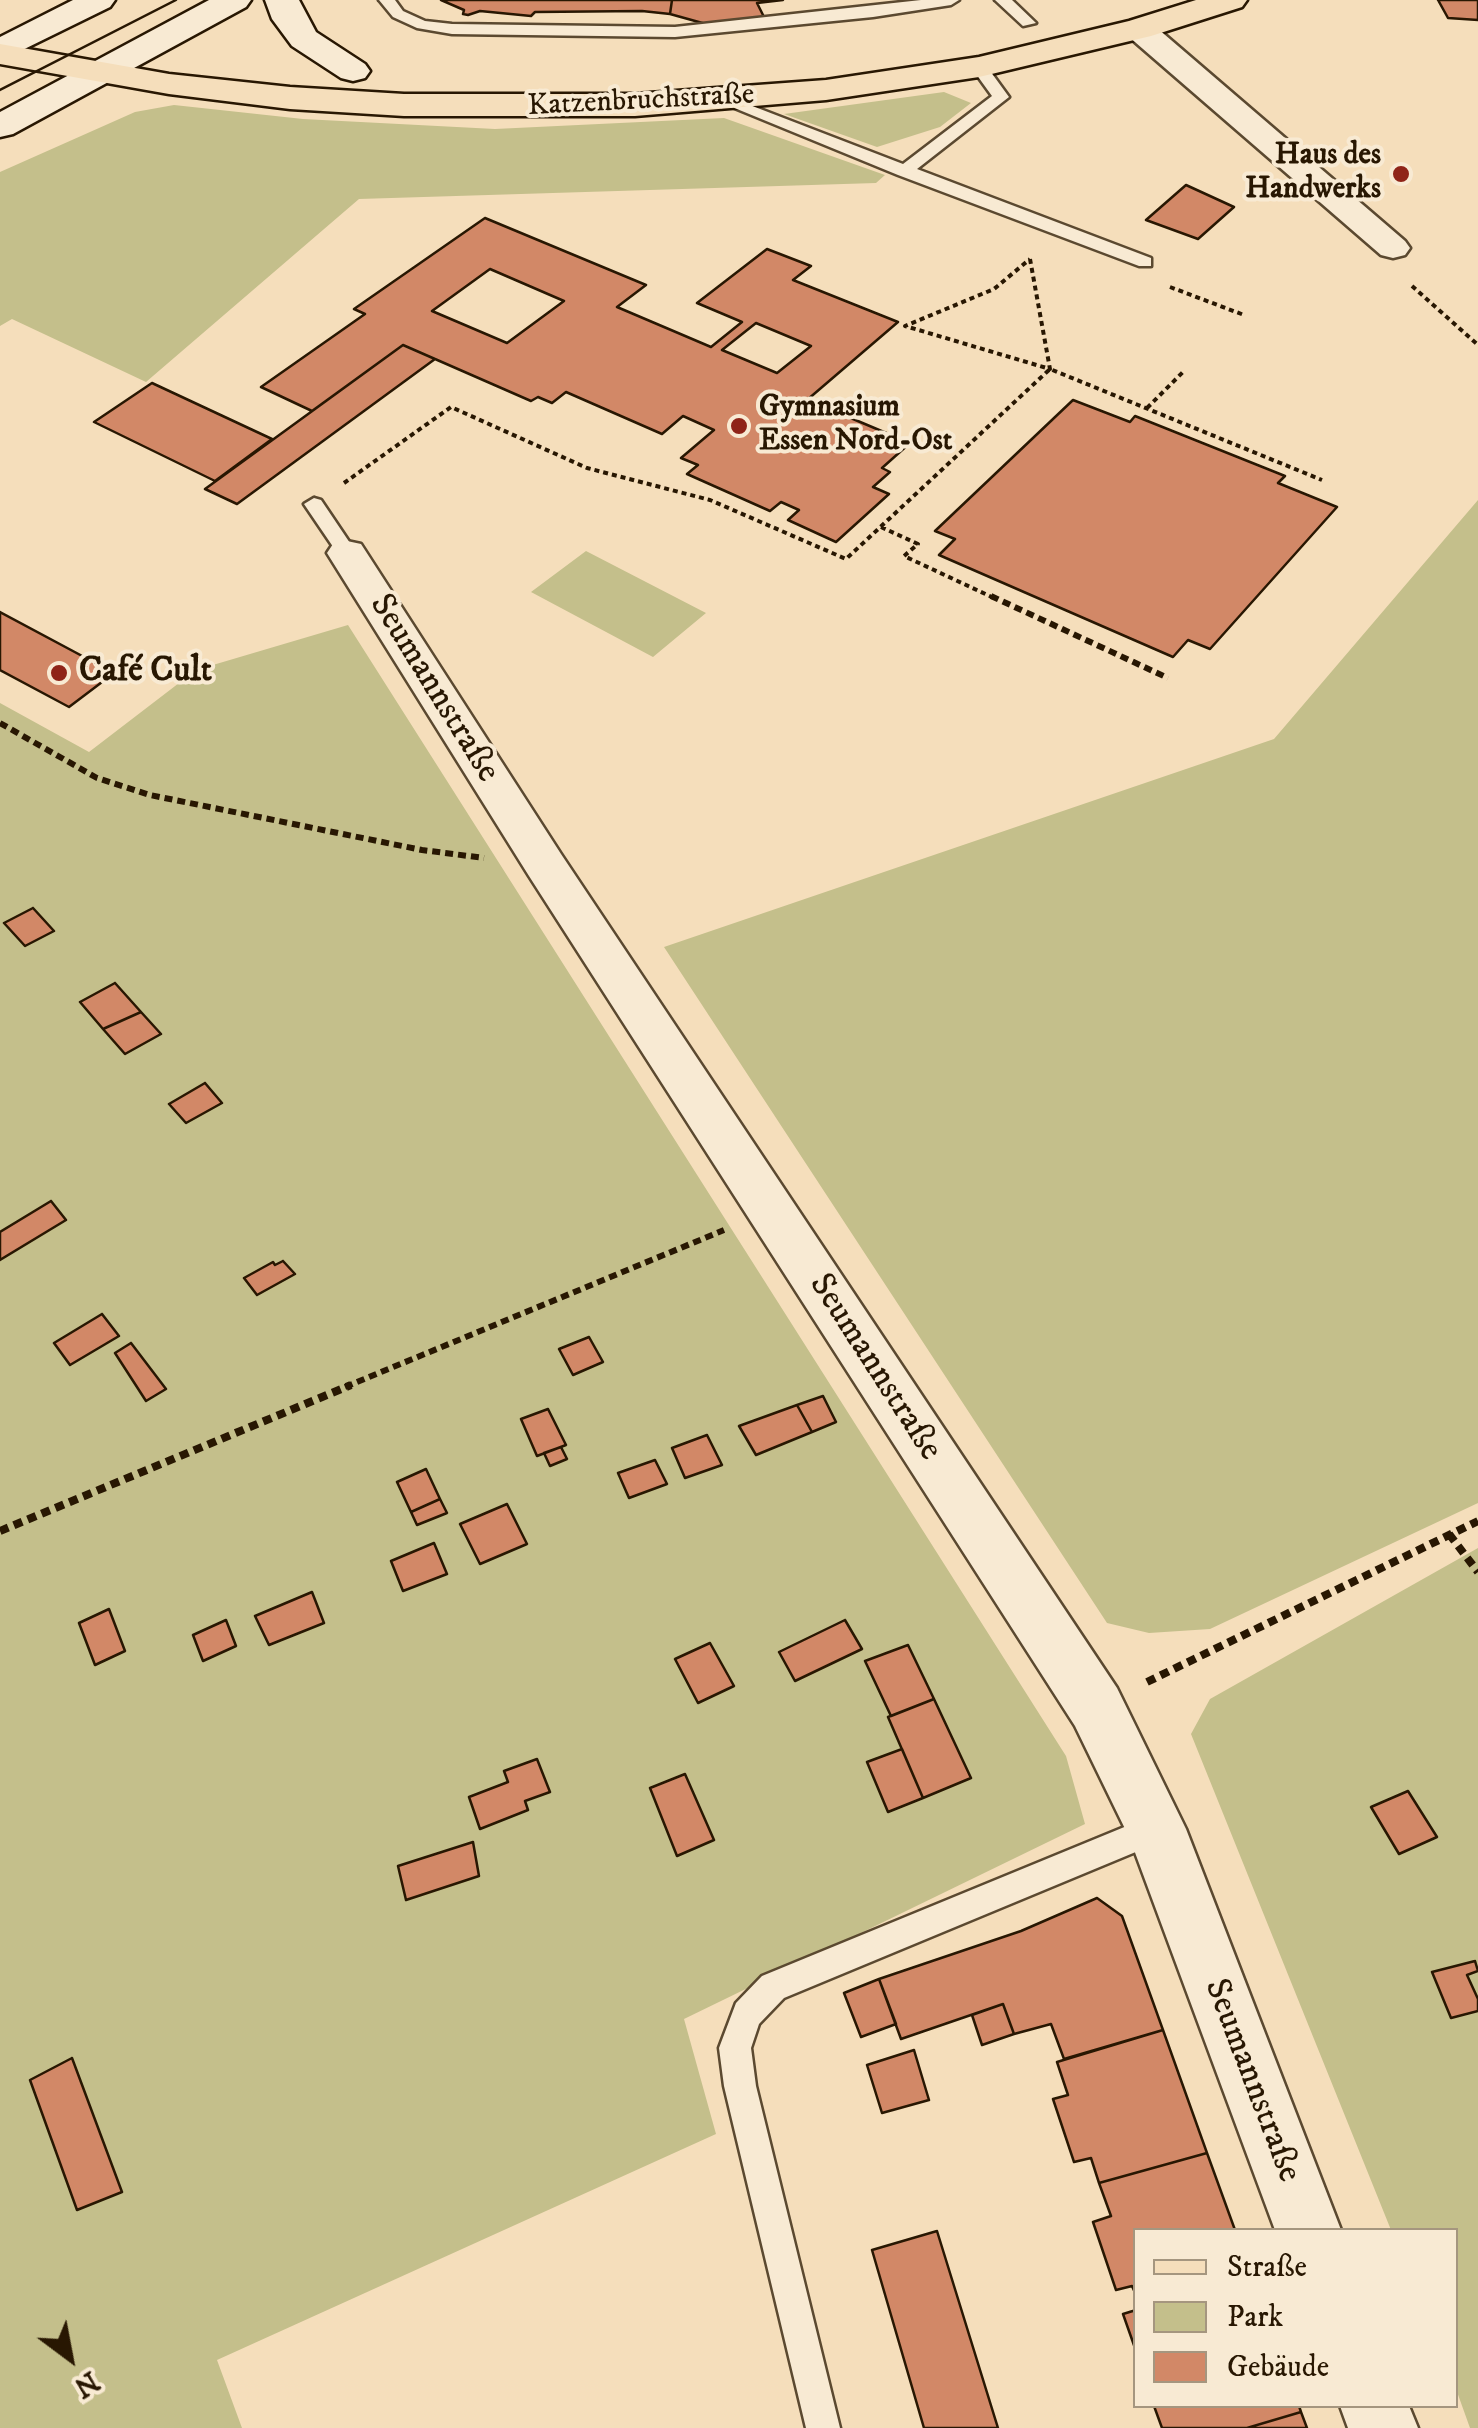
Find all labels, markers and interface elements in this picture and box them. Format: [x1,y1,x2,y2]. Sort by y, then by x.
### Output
street label: Katzenbruchstraße [527,78,755,126]
place label: Haus des Handwerks [1245,139,1381,210]
marker: Haus des Handwerks [1390,163,1412,185]
place label: Gymnasium Essen Nord-Ost [759,391,952,462]
marker: Gymnasium Essen Nord-Ost [728,415,750,437]
street label: Seumannstraße [359,587,507,791]
place label: Café Cult [79,652,212,694]
marker: Café Cult [48,662,70,684]
street label: Seumannstraße [798,1267,950,1469]
street label: Seumannstraße [1193,1974,1309,2188]
legend [1133,2228,1458,2408]
text: Straße [1227,2249,1307,2286]
text: Park [1227,2299,1283,2336]
north arrow [20,2308,120,2408]
text: Gebäude [1227,2349,1329,2386]
text: N [67,2363,105,2405]

